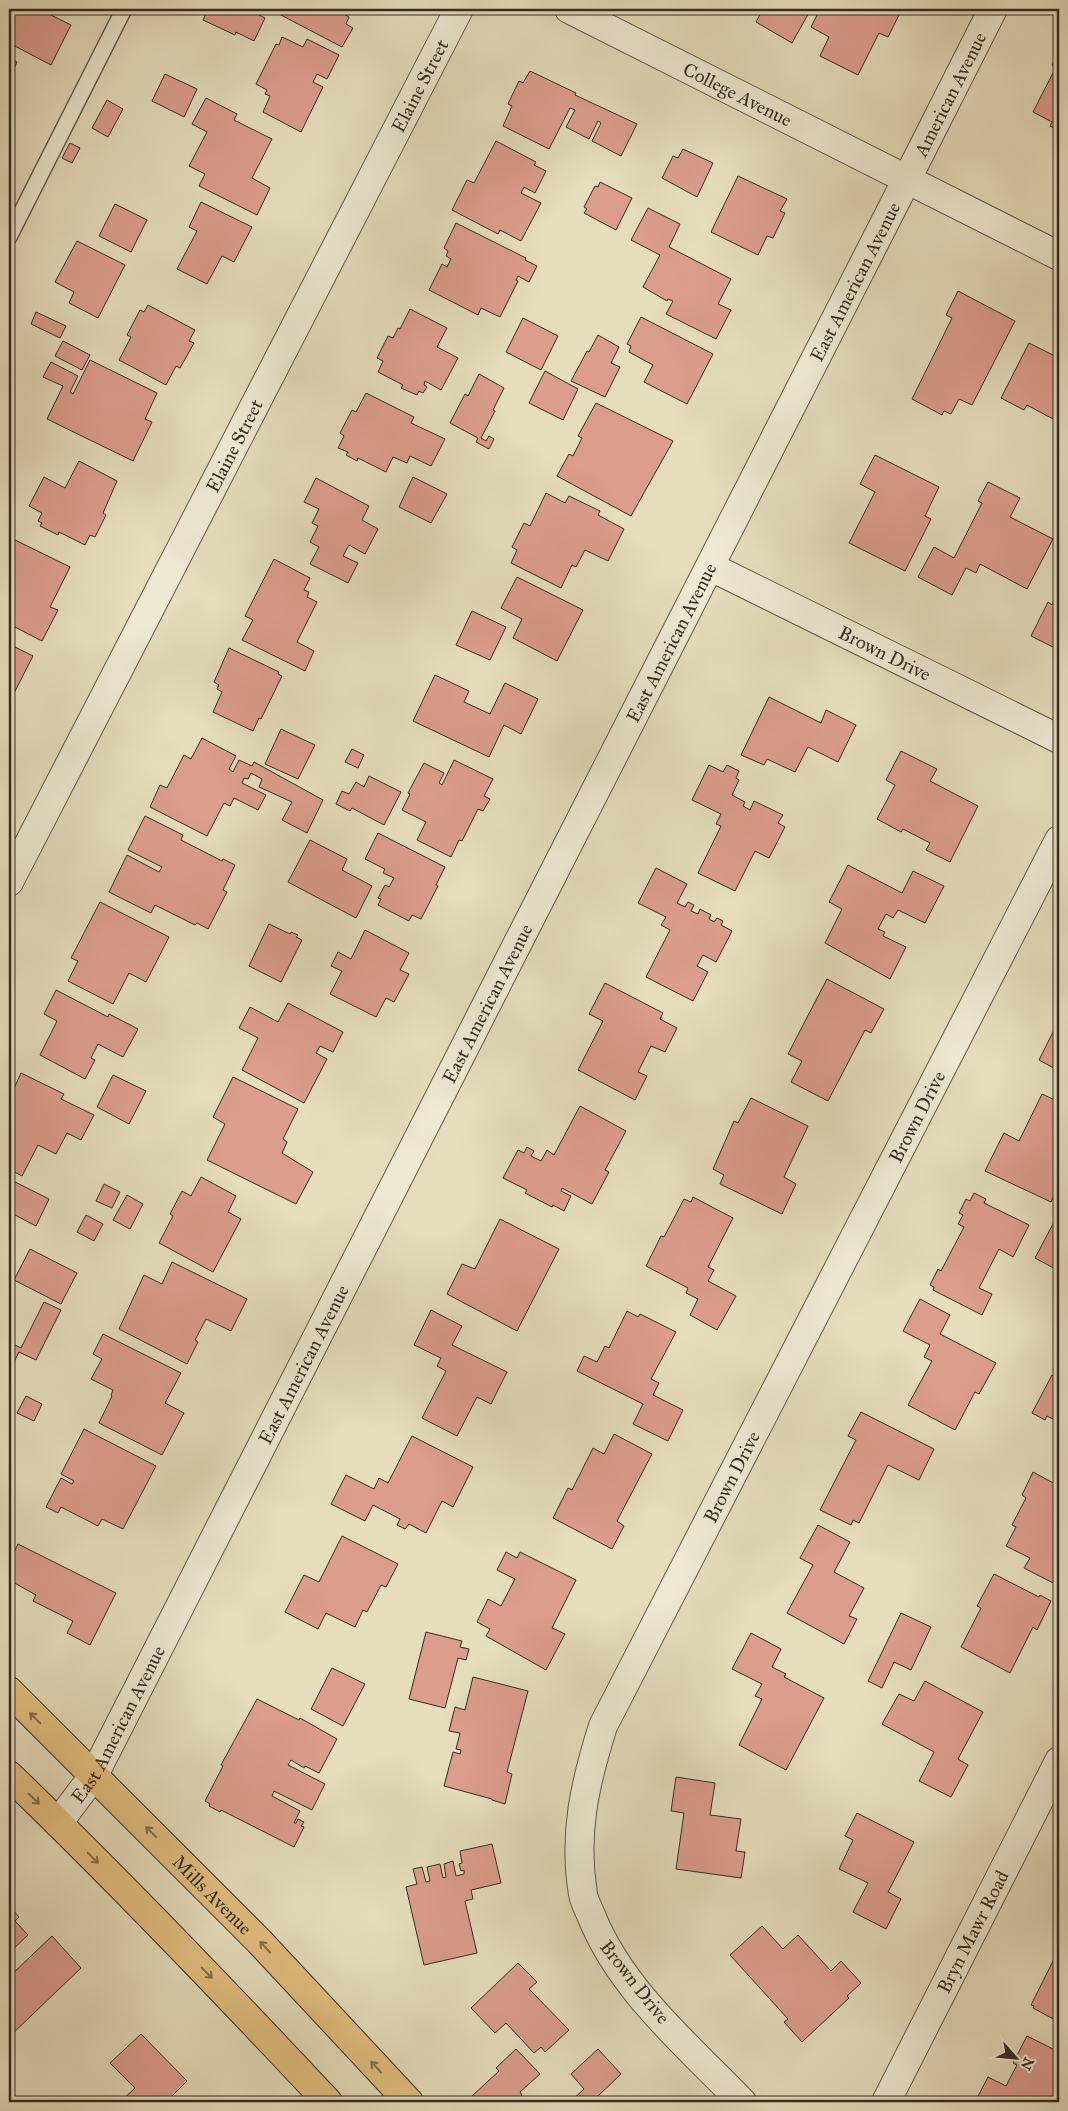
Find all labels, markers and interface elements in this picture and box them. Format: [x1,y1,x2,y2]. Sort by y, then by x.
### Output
street label: American Avenue [908,28,991,161]
street label: Elaine Street [386,35,453,136]
street label: College Avenue [680,57,796,131]
street label: East American Avenue [805,198,905,365]
street label: Elaine Street [200,395,268,496]
street label: East American Avenue [621,559,721,726]
street label: Brown Drive [835,621,935,685]
street label: East American Avenue [437,920,537,1087]
street label: Brown Drive [884,1067,950,1166]
street label: East American Avenue [253,1281,353,1448]
street label: Brown Drive [698,1427,764,1526]
street label: East American Avenue [66,1641,170,1807]
one-way arrow [30,1712,42,1724]
one-way arrow [27,1793,40,1805]
one-way arrow [145,1826,157,1838]
street label: Mills Avenue [168,1850,257,1939]
one-way arrow [87,1851,99,1864]
street label: Bryn Mawr Road [932,1866,1013,1997]
street label: Brown Drive [595,1936,675,2029]
one-way arrow [259,1941,271,1954]
one-way arrow [201,1967,213,1980]
north arrow [990,2034,1040,2084]
text: N [1017,2055,1037,2073]
one-way arrow [370,2060,382,2073]

